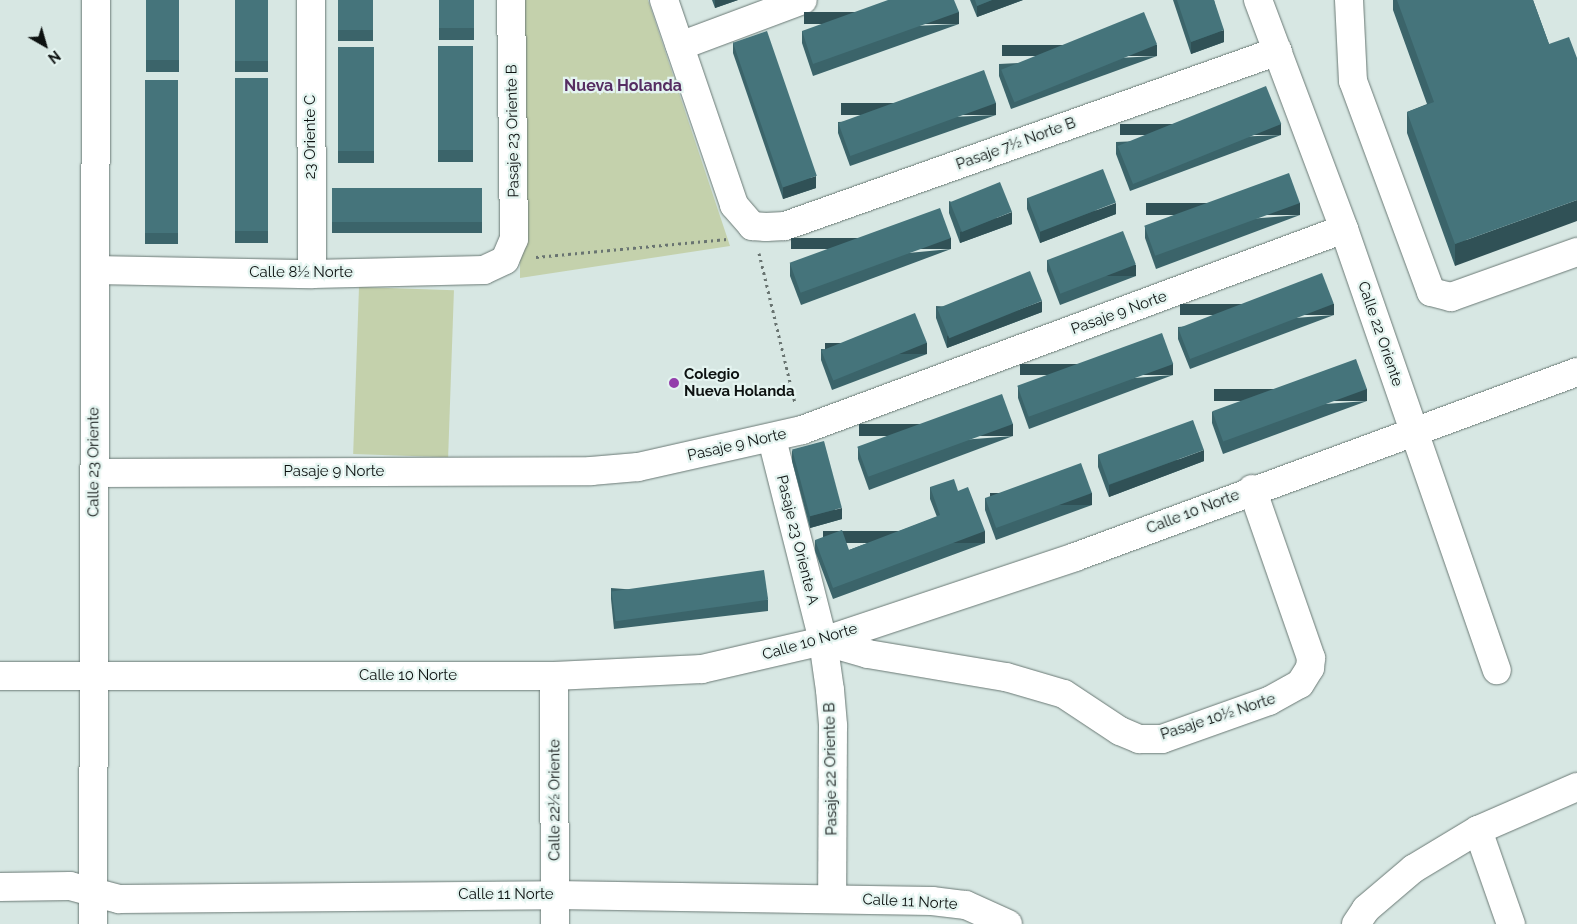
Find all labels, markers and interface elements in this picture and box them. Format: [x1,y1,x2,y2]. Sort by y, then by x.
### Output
north arrow [20,20,70,70]
text: N [45,47,63,66]
street label: Pasaje 23 Oriente B [503,64,523,198]
district label: Nueva Holanda [564,76,682,96]
street label: 23 Oriente C [302,95,320,179]
street label: Pasaje 7½ Norte B [954,114,1078,174]
street label: Calle 8½ Norte [249,264,353,282]
street label: Calle 22 Oriente [1354,279,1406,389]
street label: Pasaje 9 Norte [1069,287,1169,339]
place label: Colegio Nueva Holanda [684,365,795,400]
marker: Colegio Nueva Holanda [668,377,680,389]
street label: Calle 23 Oriente [85,407,103,517]
street label: Pasaje 9 Norte [686,425,788,465]
street label: Pasaje 9 Norte [284,463,384,481]
street label: Pasaje 23 Oriente A [772,473,822,607]
street label: Calle 10 Norte [1144,486,1242,538]
street label: Calle 10 Norte [760,620,860,664]
street label: Calle 10 Norte [359,667,457,685]
street label: Pasaje 10½ Norte [1158,690,1278,744]
street label: Pasaje 22 Oriente B [821,702,841,836]
street label: Calle 22½ Oriente [546,739,564,861]
street label: Calle 11 Norte [458,886,554,904]
street label: Calle 11 Norte [862,891,958,913]

